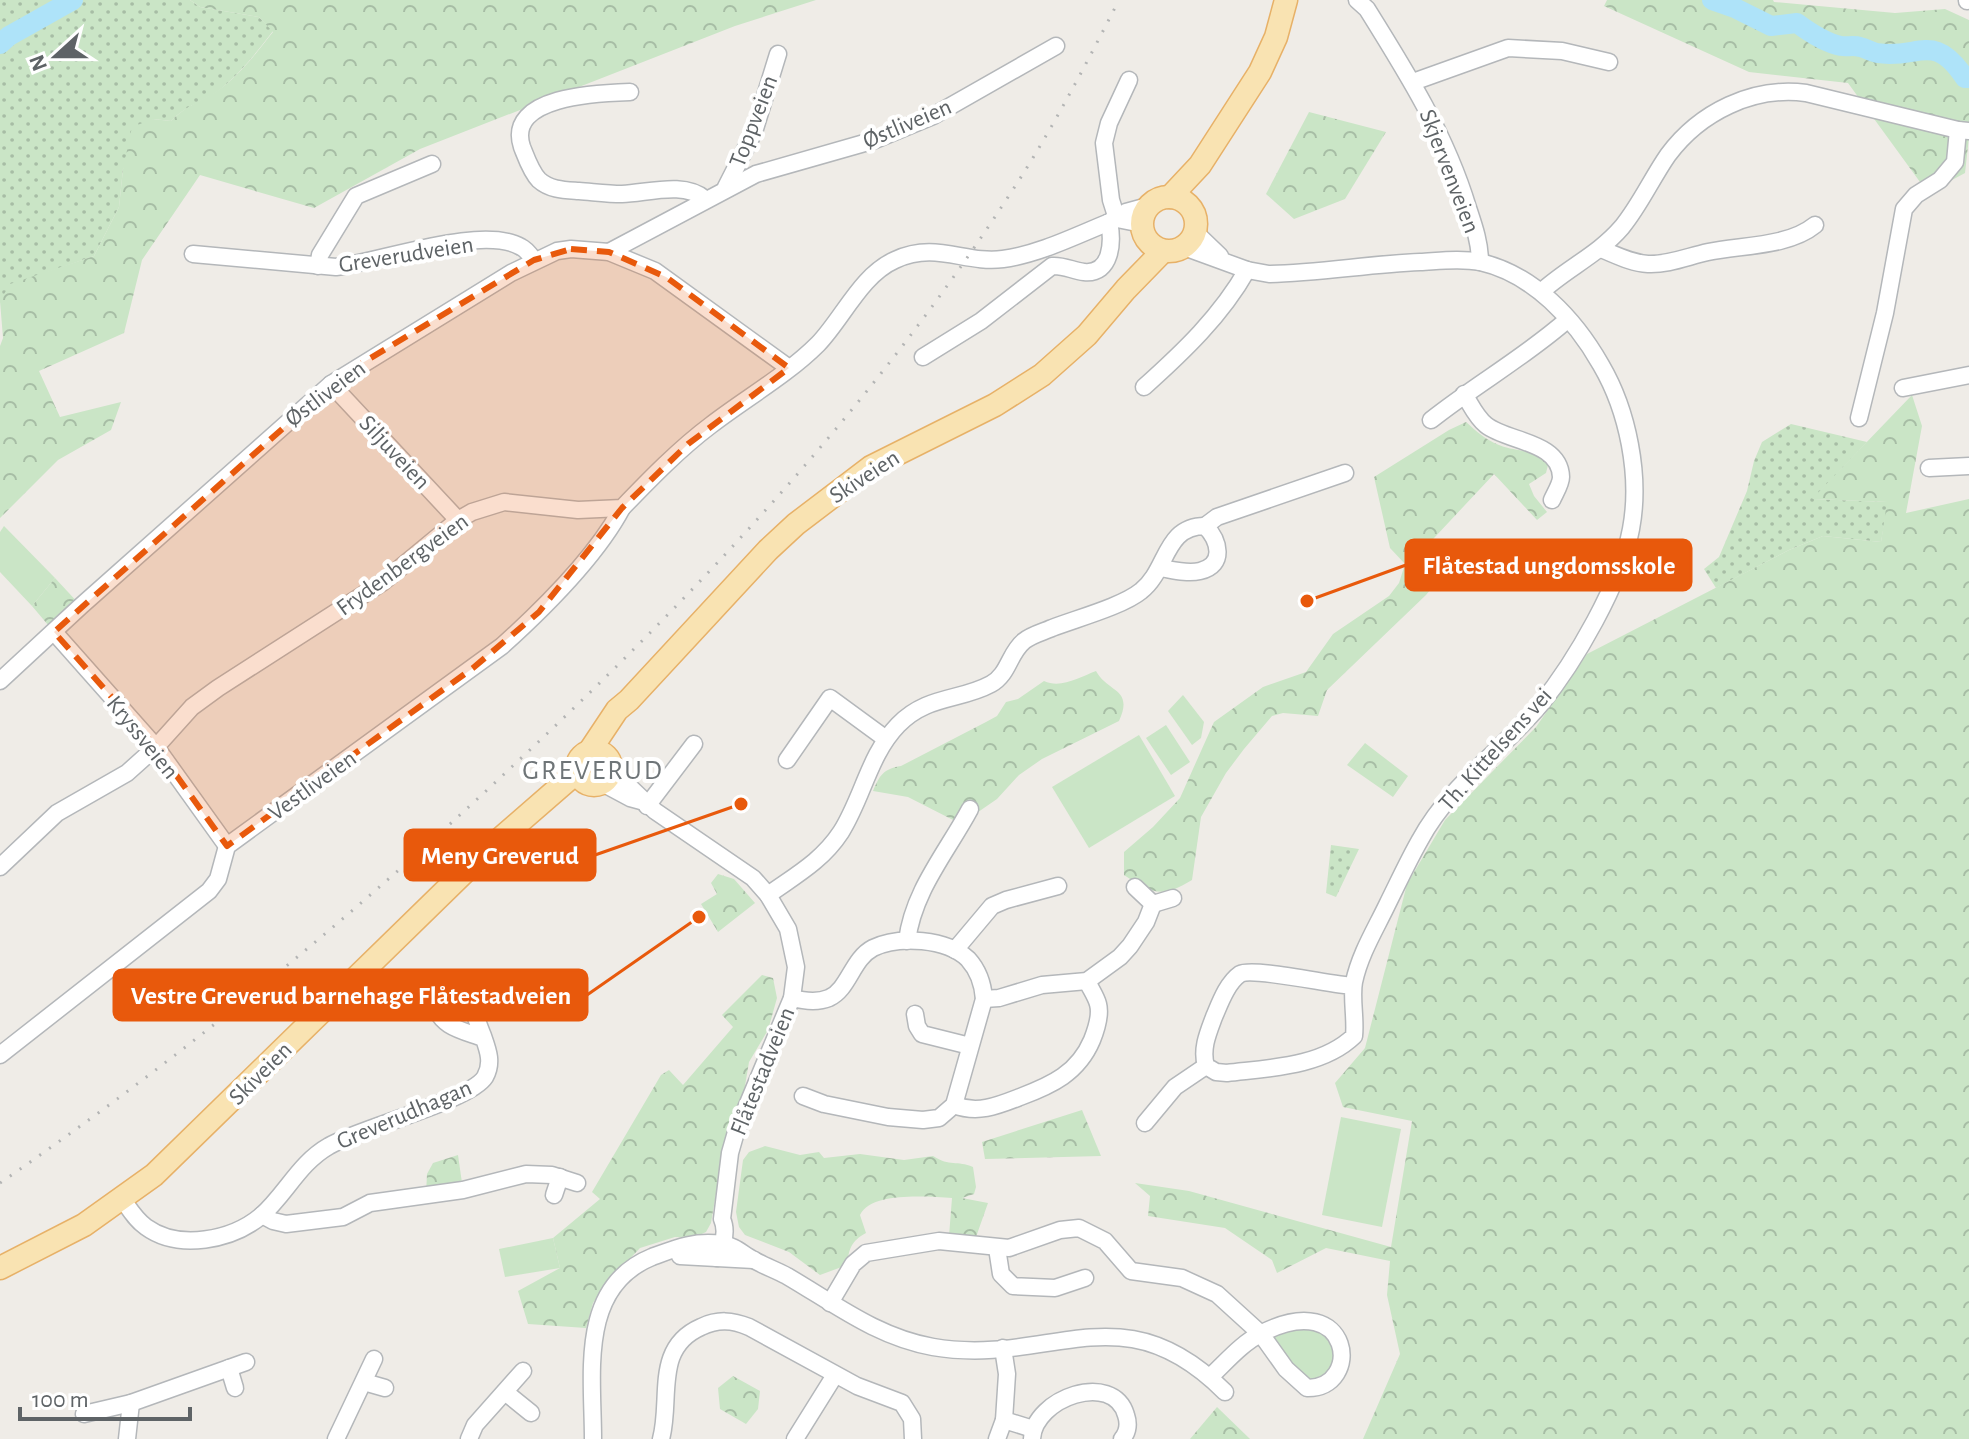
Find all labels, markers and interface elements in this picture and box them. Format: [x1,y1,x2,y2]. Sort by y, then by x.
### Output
north arrow [16,16,96,96]
text: N [25,52,51,74]
street label: Toppveien [725,72,782,171]
street label: Østliveien [860,95,955,153]
street label: Skjervenveien [1414,106,1484,237]
street label: Greverudveien [337,232,475,277]
street label: Østliveien [281,356,370,432]
street label: Siljuveien [354,411,434,494]
street label: Skiveien [825,446,904,508]
street label: Frydenbergveien [332,509,473,620]
callout: Flåtestad ungdomsskole [1406,540,1691,590]
text: Flåtestad ungdomsskole [1423,553,1675,579]
street label: Th. Kittelsens vei [1435,684,1557,816]
street label: Kryssveien [102,692,183,784]
street label: Vestliveien [264,746,361,825]
district label: GREVERUD [522,757,664,785]
callout: Meny Greverud [405,830,595,880]
text: Meny Greverud [421,843,579,869]
callout: Vestre Greverud barnehage Flåtestadveien [114,970,587,1020]
text: Vestre Greverud barnehage Flåtestadveien [131,983,571,1009]
street label: Flåtestadveien [726,1004,800,1139]
street label: Skiveien [225,1038,297,1110]
street label: Greverudhagan [333,1076,475,1154]
scale bar [20,1371,190,1421]
text: 100 m [32,1388,89,1412]

